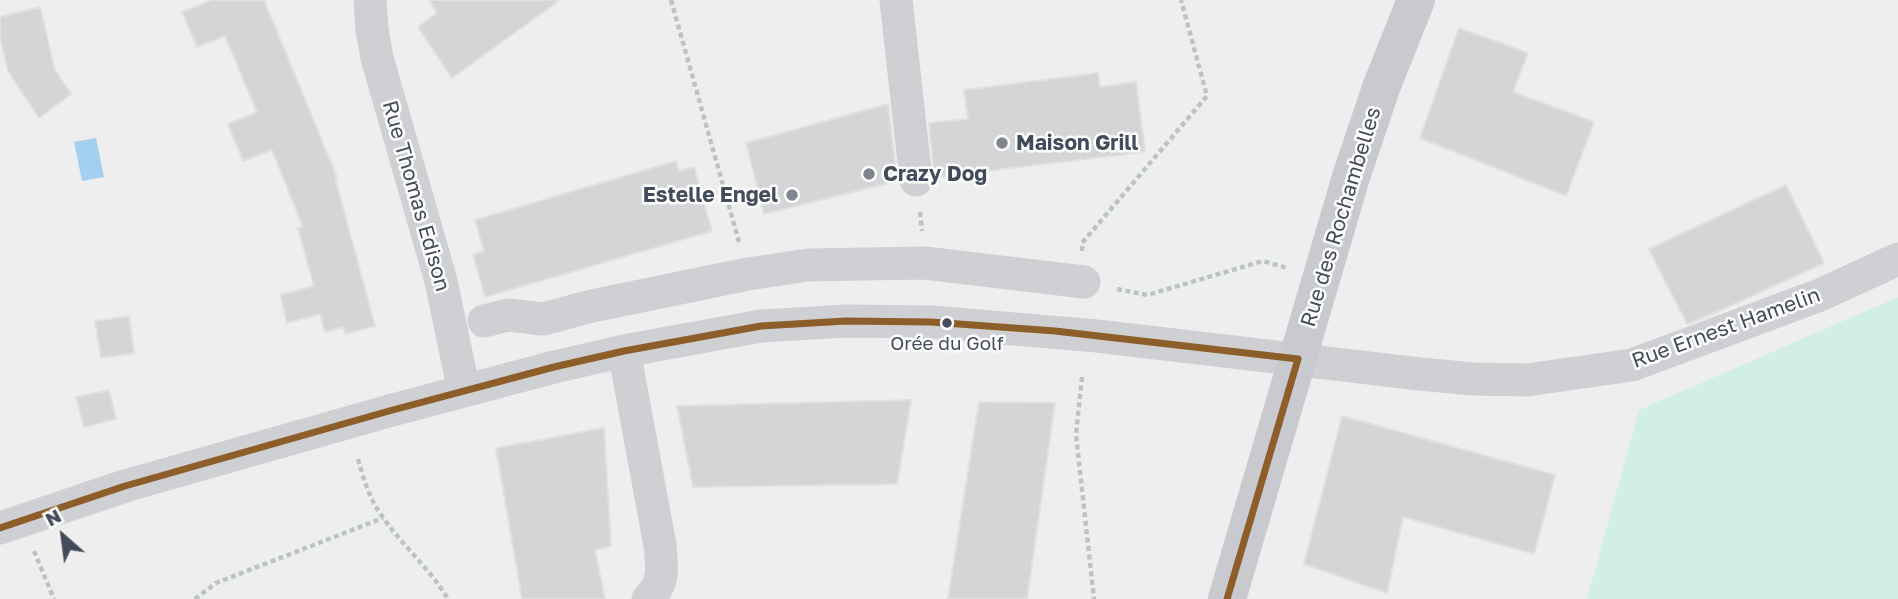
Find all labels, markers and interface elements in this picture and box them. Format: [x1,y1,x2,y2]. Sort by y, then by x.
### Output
street label: Rue Thomas Edison [377,98,455,294]
street label: Rue des Rochambelles [1296,104,1386,330]
place label: Maison Grill [1016,130,1138,156]
marker: Maison Grill [994,135,1010,151]
place label: Crazy Dog [883,161,987,187]
marker: Crazy Dog [861,166,877,182]
place label: Estelle Engel [643,182,778,208]
marker: Estelle Engel [784,187,800,203]
street label: Rue Ernest Hamelin [1628,282,1824,374]
marker: Orée du Golf [940,316,954,330]
place label: Orée du Golf [890,333,1004,355]
north arrow [28,501,98,571]
text: N [41,503,65,531]

